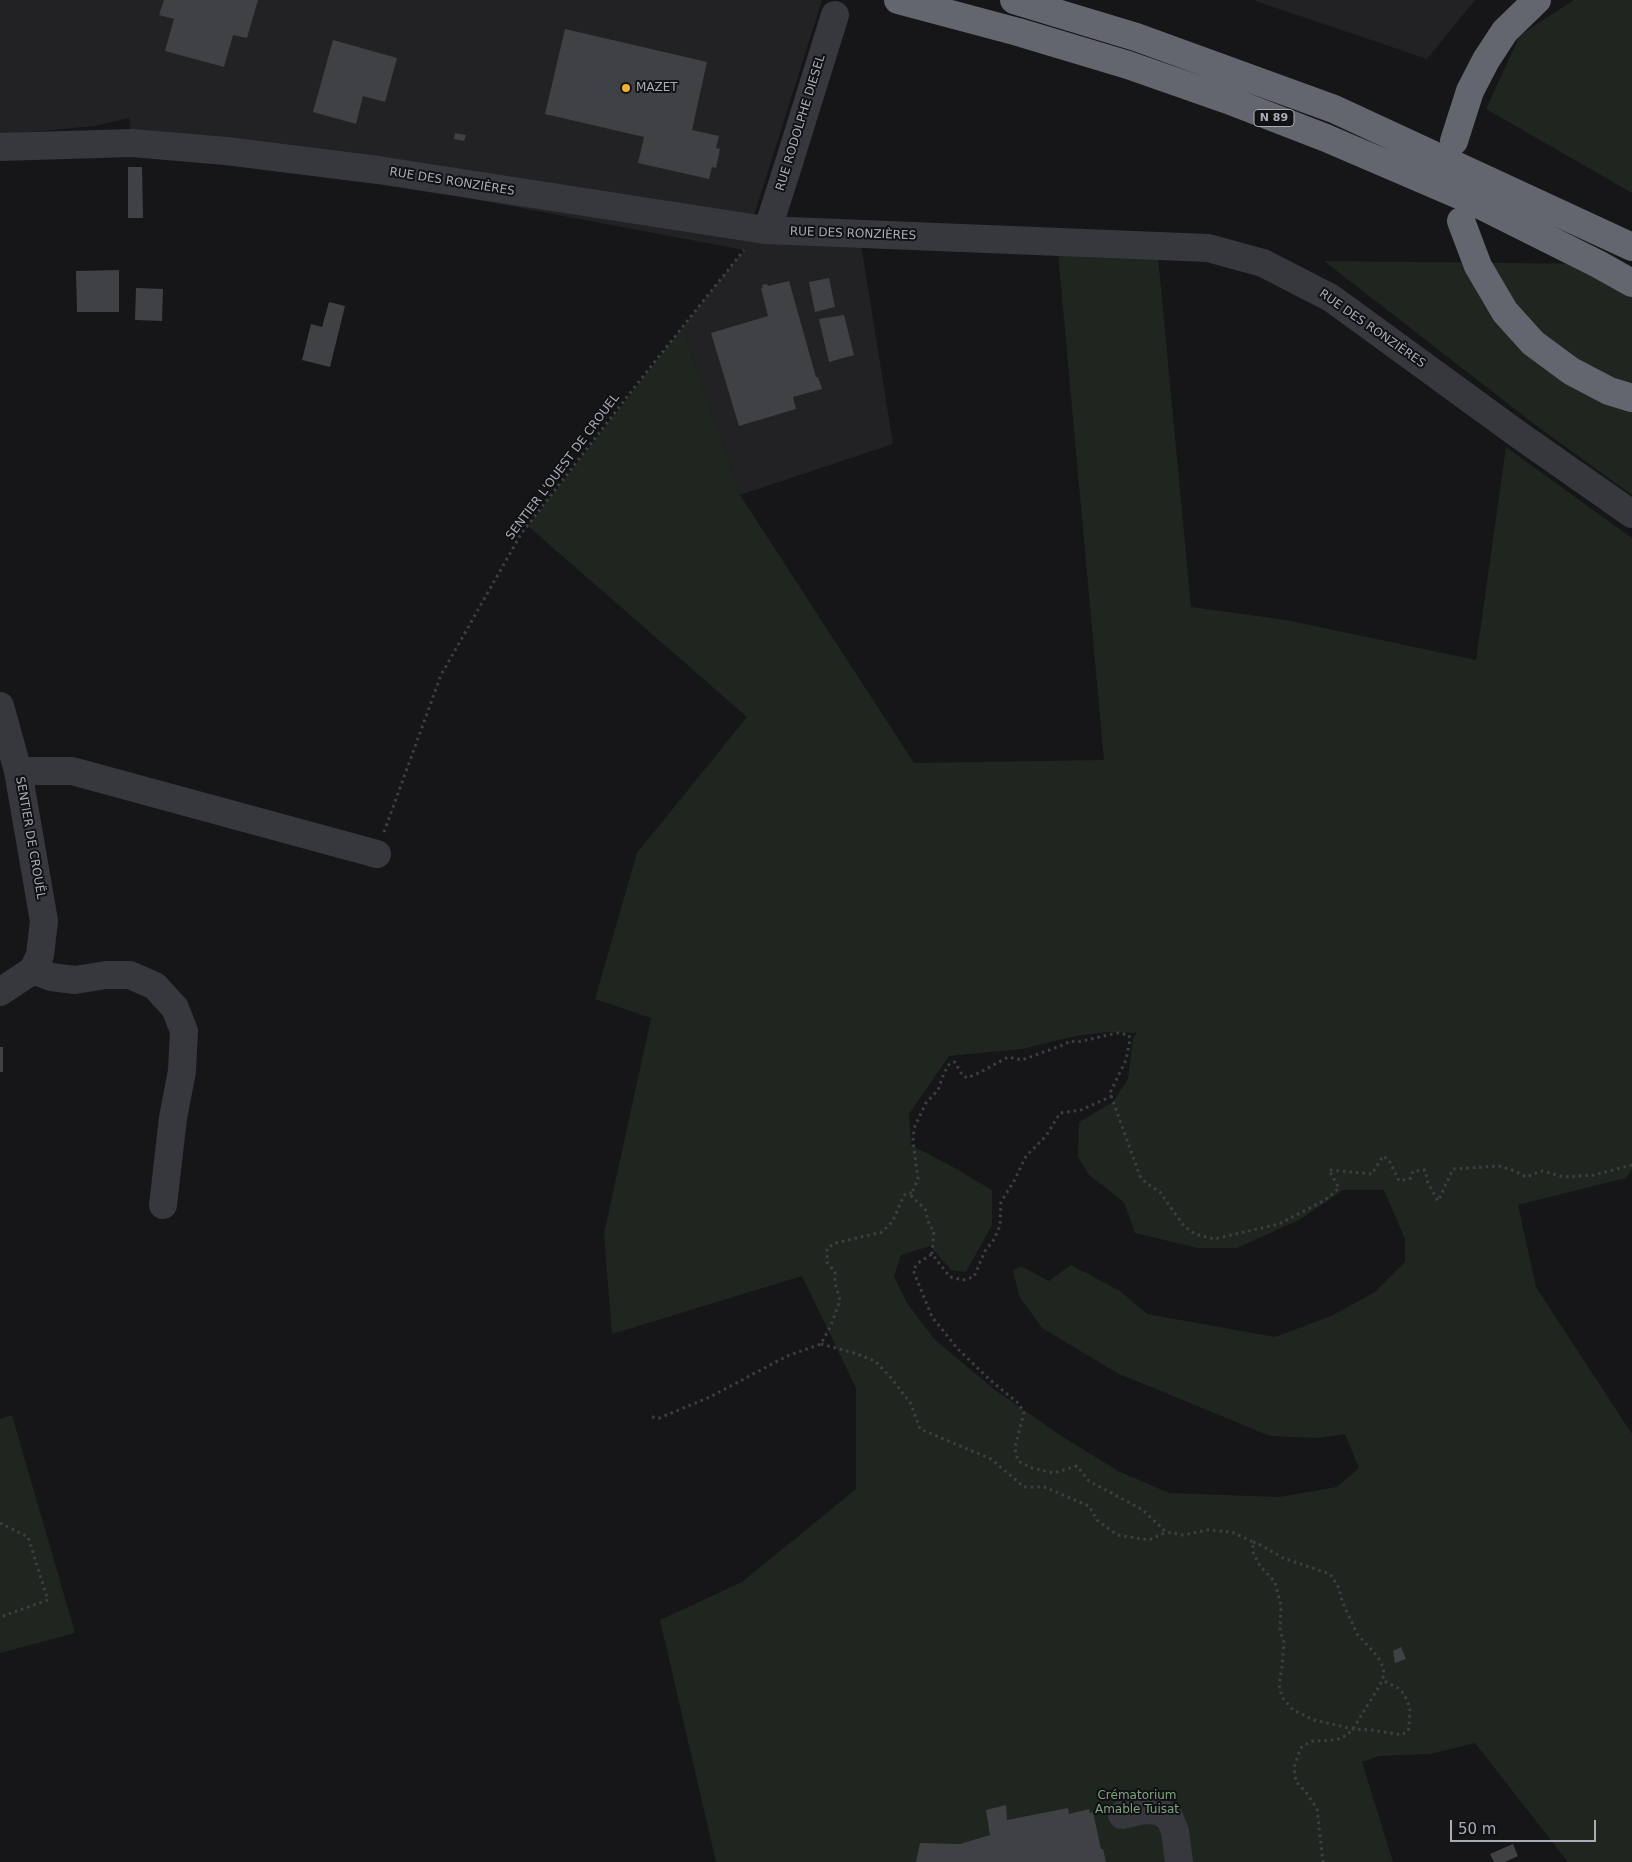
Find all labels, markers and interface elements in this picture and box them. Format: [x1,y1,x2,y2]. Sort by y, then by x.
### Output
street label: RUE RODOLPHE DIESEL [773,53,829,193]
place label: MAZET [636,81,678,95]
marker: MAZET [620,82,632,94]
road number: N 89 [1254,110,1294,126]
street label: RUE DES RONZIÈRES [388,165,516,199]
street label: RUE DES RONZIÈRES [790,225,916,243]
street label: RUE DES RONZIÈRES [1316,287,1428,371]
street label: SENTIER L'OUEST DE CROUEL [503,391,623,543]
street label: SENTIER DE CROUËL [12,775,48,901]
park label: Crématorium Amable Tuisat [1095,1789,1179,1817]
scale bar [1452,1810,1598,1842]
text: 50 m [1458,1820,1496,1838]

